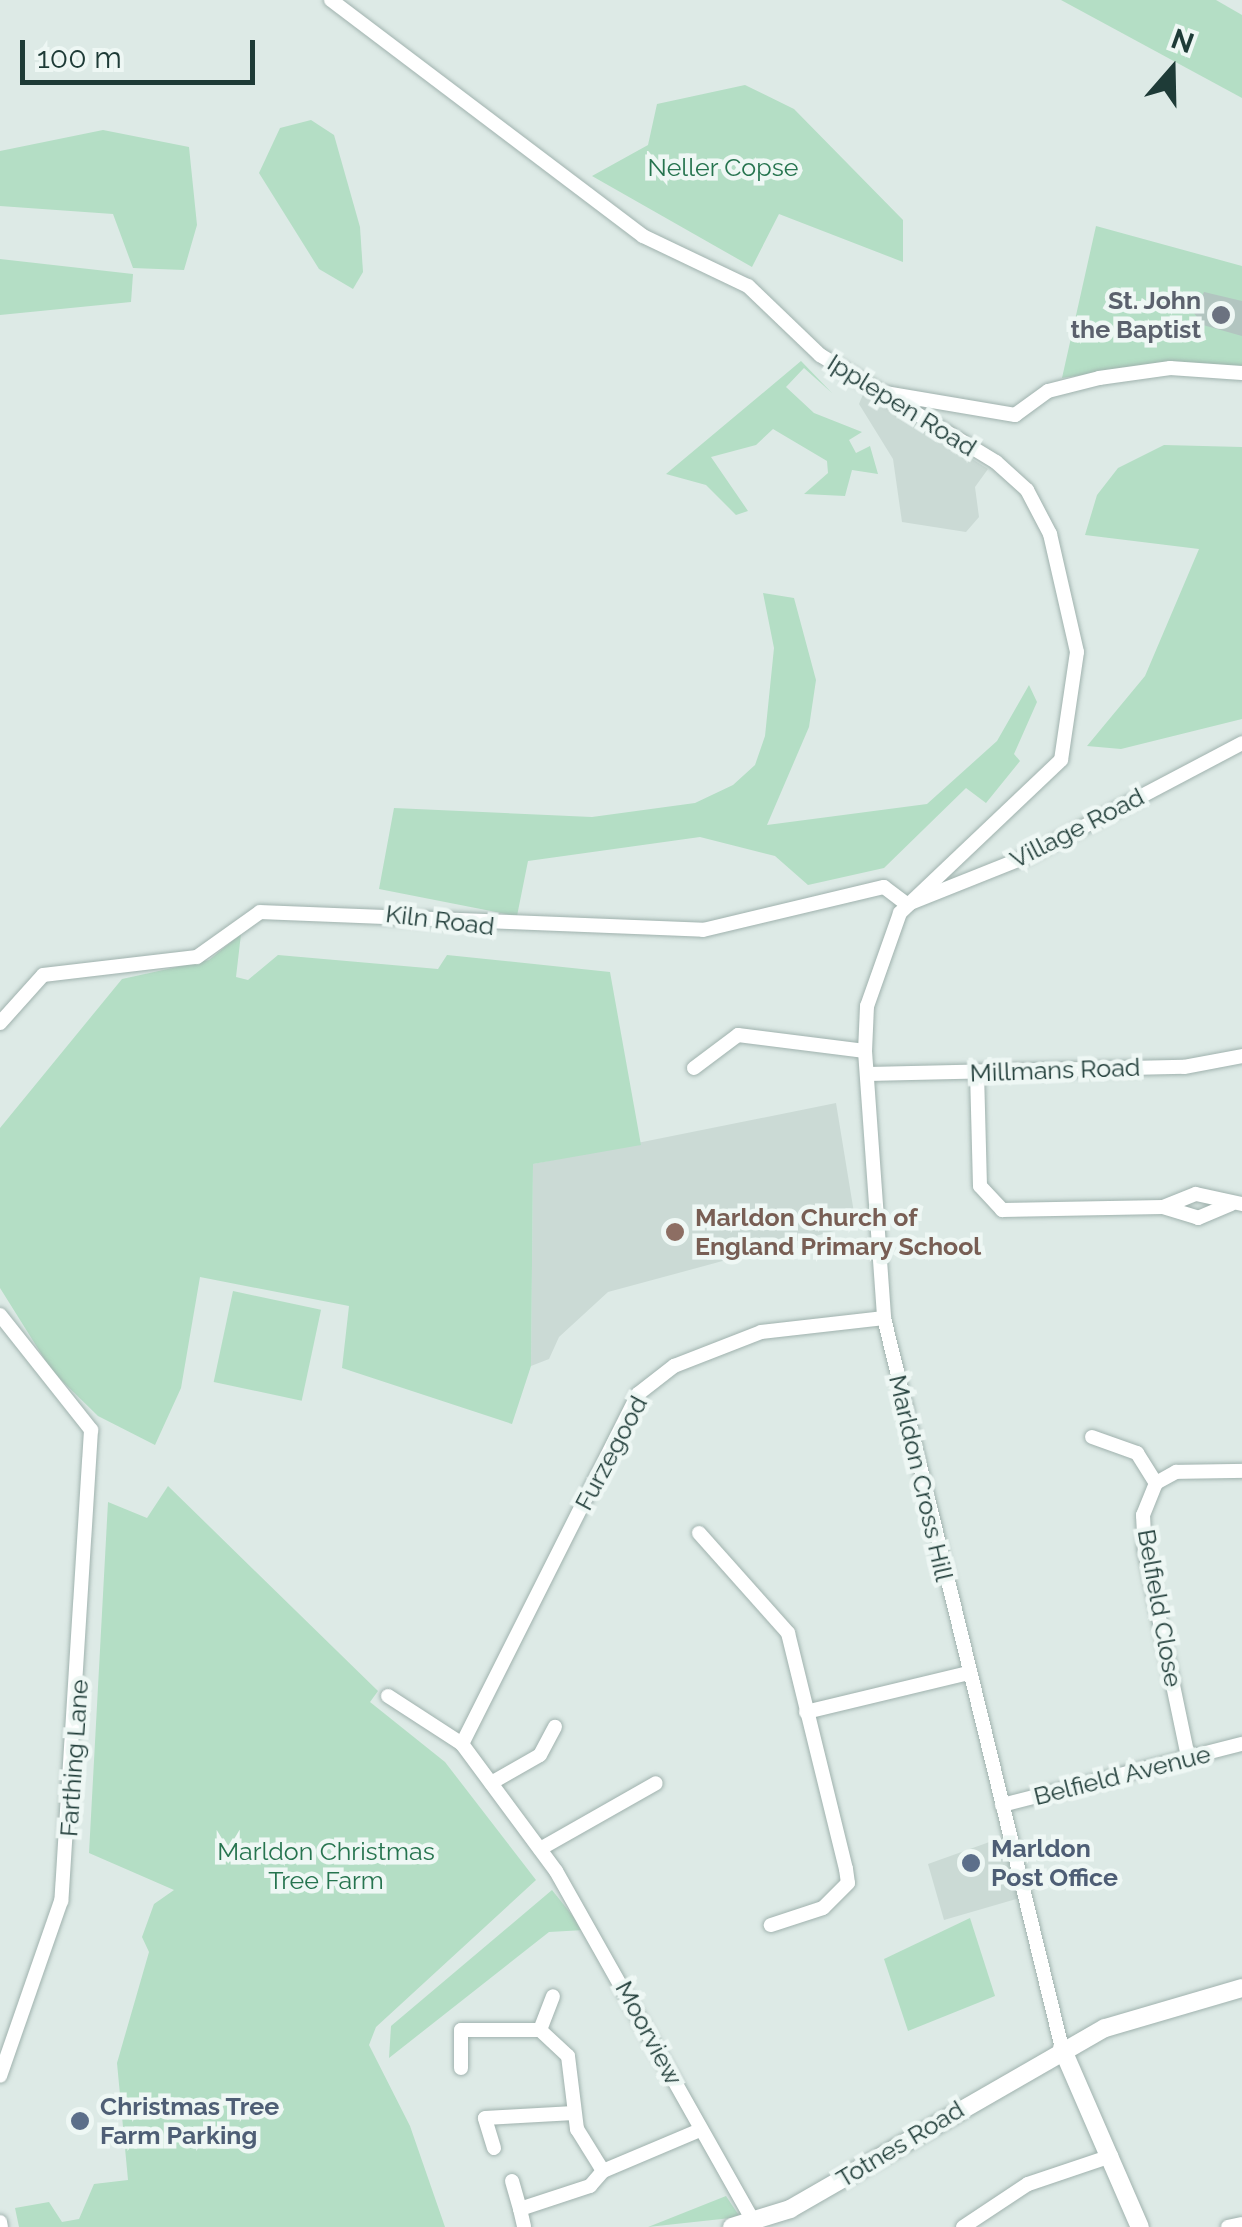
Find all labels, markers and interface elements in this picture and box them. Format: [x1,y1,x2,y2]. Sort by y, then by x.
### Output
scale bar [25,20,260,82]
north arrow [1122,20,1222,120]
text: N [1167,22,1198,60]
text: 100 m [37,40,122,75]
park label: Neller Copse [647,152,799,182]
place label: St. John the Baptist [1070,286,1201,345]
marker: St. John the Baptist [1210,304,1232,326]
street label: Ipplepen Road [822,347,982,463]
street label: Village Road [1005,781,1149,875]
street label: Kiln Road [384,898,496,942]
street label: Millmans Road [969,1052,1141,1088]
place label: Marldon Church of England Primary School [695,1203,982,1262]
marker: Marldon Church of England Primary School [664,1221,686,1243]
street label: Marldon Cross Hill [883,1372,959,1584]
street label: Furzegood [568,1391,654,1515]
street label: Belfield Close [1131,1527,1189,1689]
street label: Farthing Lane [54,1678,94,1838]
street label: Belfield Avenue [1030,1738,1214,1812]
place label: Marldon Post Office [991,1834,1118,1893]
park label: Marldon Christmas Tree Farm [217,1837,435,1896]
marker: Marldon Post Office [960,1852,982,1874]
street label: Moorview [609,1976,689,2090]
place label: Christmas Tree Farm Parking [100,2092,280,2151]
street label: Totnes Road [831,2094,969,2194]
marker: Christmas Tree Farm Parking [69,2110,91,2132]

